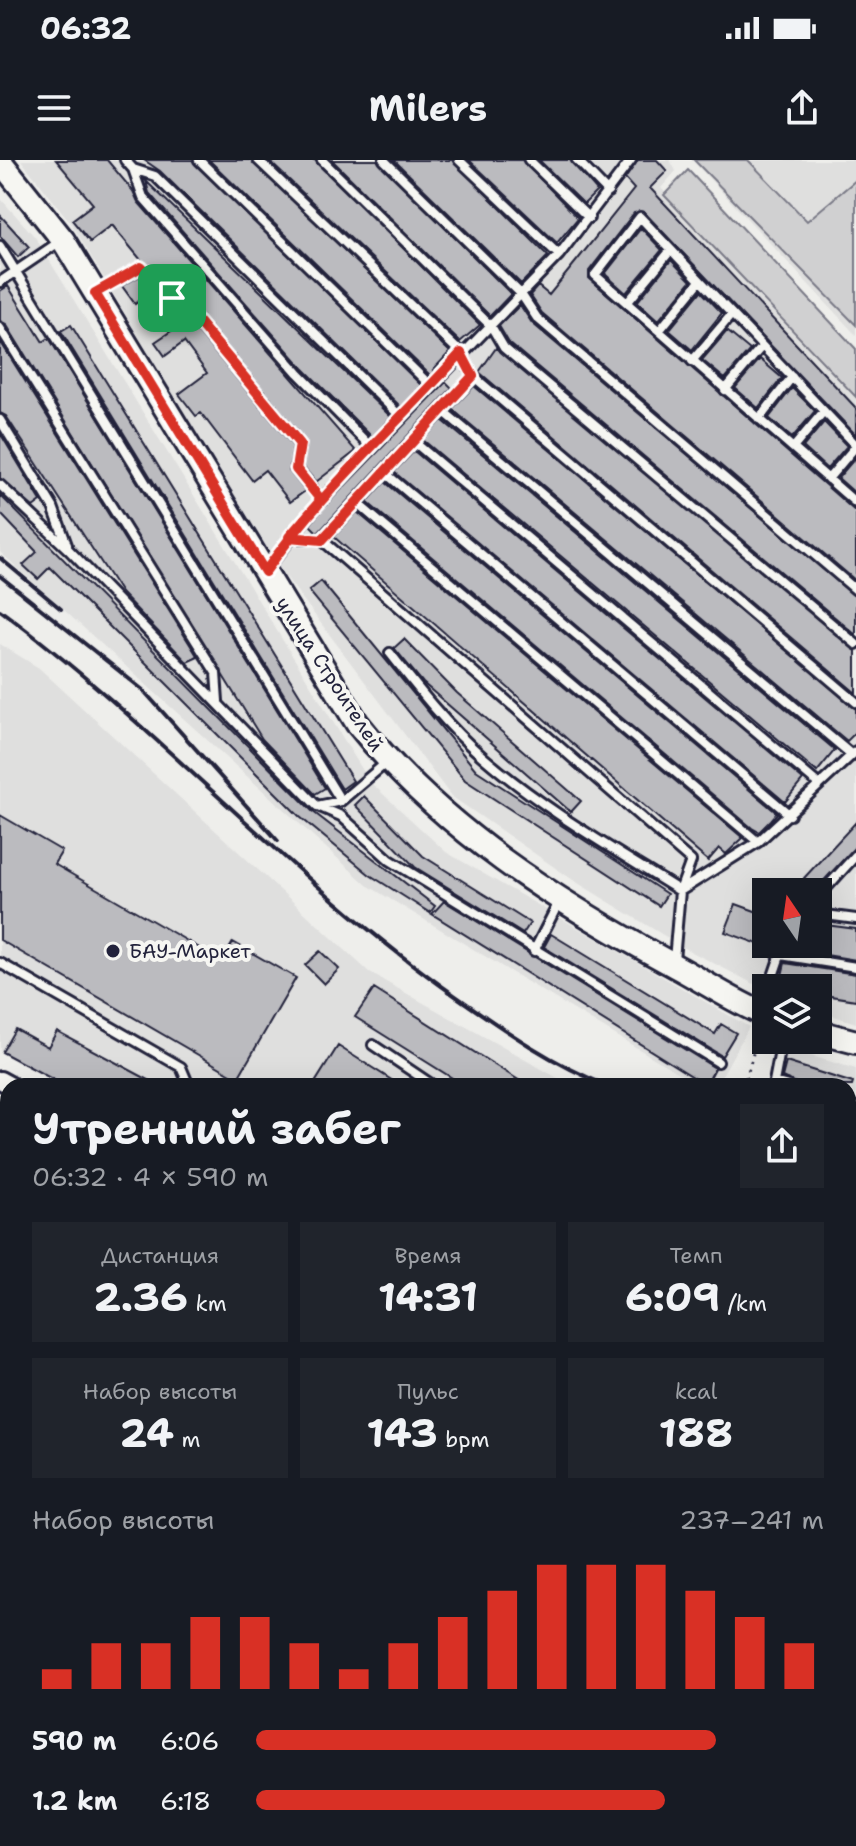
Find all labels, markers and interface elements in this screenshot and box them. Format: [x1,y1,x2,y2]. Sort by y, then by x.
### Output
text: 06:32 [40,8,131,49]
text: Milers [369,84,487,133]
icon: menu [32,86,76,130]
icon: share [780,86,824,130]
pin [138,264,206,332]
icon: arrive [150,276,194,320]
street label: улица Строителей [270,591,390,757]
north arrow [752,878,832,958]
map controls [752,878,832,1054]
place label: БАУ-Маркет [129,938,251,964]
marker: БАУ-Маркет [104,942,122,960]
button: layers [752,974,832,1054]
text: Утренний забег [32,1099,401,1158]
button: share [740,1104,824,1188]
text: 06:32 · 4 × 590 m [32,1159,269,1194]
text: Дистанция [101,1241,219,1270]
text: Время [394,1241,462,1270]
text: Темп [669,1241,723,1270]
text: 2.36 [93,1270,188,1324]
text: 14:31 [378,1270,478,1324]
text: 6:09 [625,1270,720,1324]
text: km [188,1289,227,1318]
text: /km [720,1289,767,1318]
text: Набор высоты [83,1377,237,1406]
text: Пульс [397,1377,459,1406]
text: kcal [675,1377,717,1406]
text: 24 [120,1406,174,1460]
text: 143 [366,1406,438,1460]
text: 188 [659,1406,733,1460]
text: m [174,1425,200,1454]
text: bpm [438,1425,490,1454]
text: Набор высоты [32,1502,214,1537]
text: 237–241 m [679,1502,824,1537]
text: 590 m [32,1723,116,1758]
text: 6:06 [160,1723,219,1758]
text: 1.2 km [32,1783,117,1818]
text: 6:18 [160,1783,211,1818]

